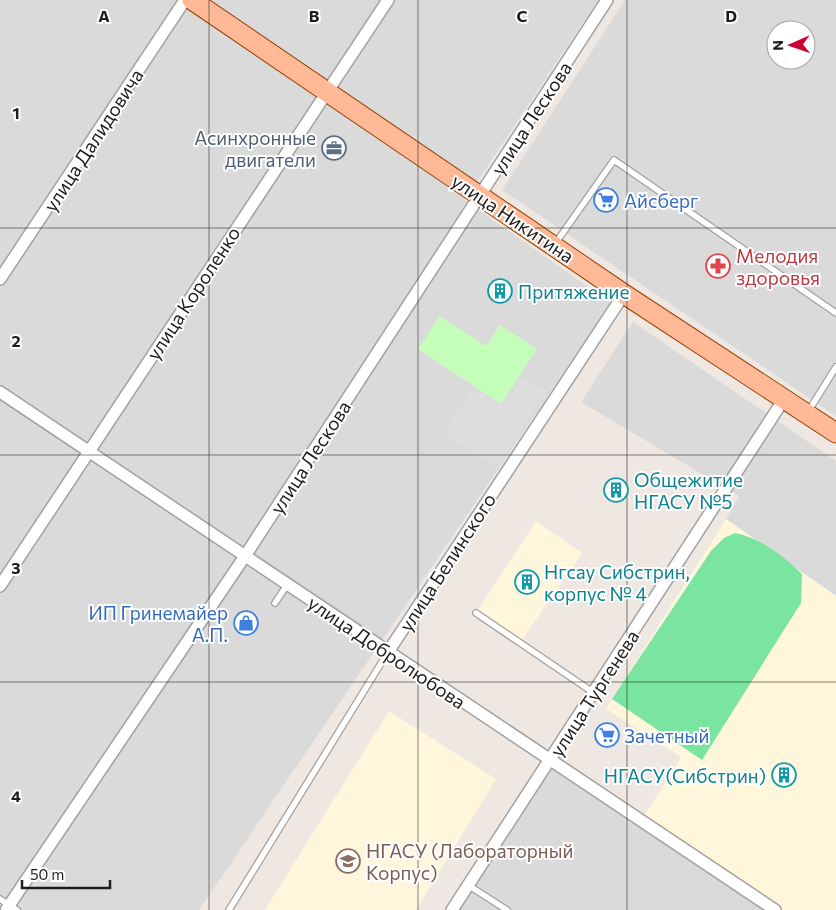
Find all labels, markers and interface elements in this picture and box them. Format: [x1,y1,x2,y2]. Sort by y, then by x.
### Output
text: A [98,6,110,25]
text: B [309,6,320,25]
text: C [517,6,528,25]
text: D [725,6,737,25]
north arrow [766,20,816,70]
text: N [769,40,786,51]
street label: улица Лескова [486,57,576,179]
street label: улица Далидовича [38,64,148,216]
text: 1 [12,103,20,122]
place label: Асинхронные двигатели [194,126,316,171]
office icon: Асинхронные двигатели [321,135,347,161]
street label: улица Никитина [448,169,578,267]
supermarket icon: Айсберг [593,187,619,213]
place label: Айсберг [624,189,698,212]
street label: улица Короленко [141,222,245,364]
place label: Мелодия здоровья [736,244,820,289]
pharmacy icon: Мелодия здоровья [705,253,731,279]
building icon: Притяжение [487,278,513,304]
place label: Притяжение [518,280,630,303]
text: 2 [11,331,21,350]
street label: улица Лескова [265,396,355,518]
place label: Общежитие НГАСУ №5 [634,468,743,513]
building icon: Общежитие НГАСУ №5 [603,477,629,503]
street label: улица Белинского [394,489,500,635]
text: 3 [11,558,21,577]
place label: Нгсау Сибстрин, корпус № 4 [544,560,690,605]
building icon: Нгсау Сибстрин, корпус № 4 [514,569,540,595]
street label: улица Добролюбова [304,591,470,713]
place label: ИП Гринемайер А.П. [88,601,228,646]
shop icon: ИП Гринемайер А.П. [233,610,259,636]
street label: улица Тургенева [544,625,644,761]
supermarket icon: Зачетный [594,722,620,748]
place label: Зачетный [624,724,709,747]
building icon: НГАСУ(Сибстрин) [771,762,797,788]
place label: НГАСУ(Сибстрин) [604,764,766,787]
text: 4 [11,786,21,805]
place label: НГАСУ (Лабораторный Корпус) [366,839,573,884]
school or university icon: НГАСУ (Лабораторный Корпус) [335,848,361,874]
scale bar [22,858,110,890]
text: 50 m [30,865,64,883]

